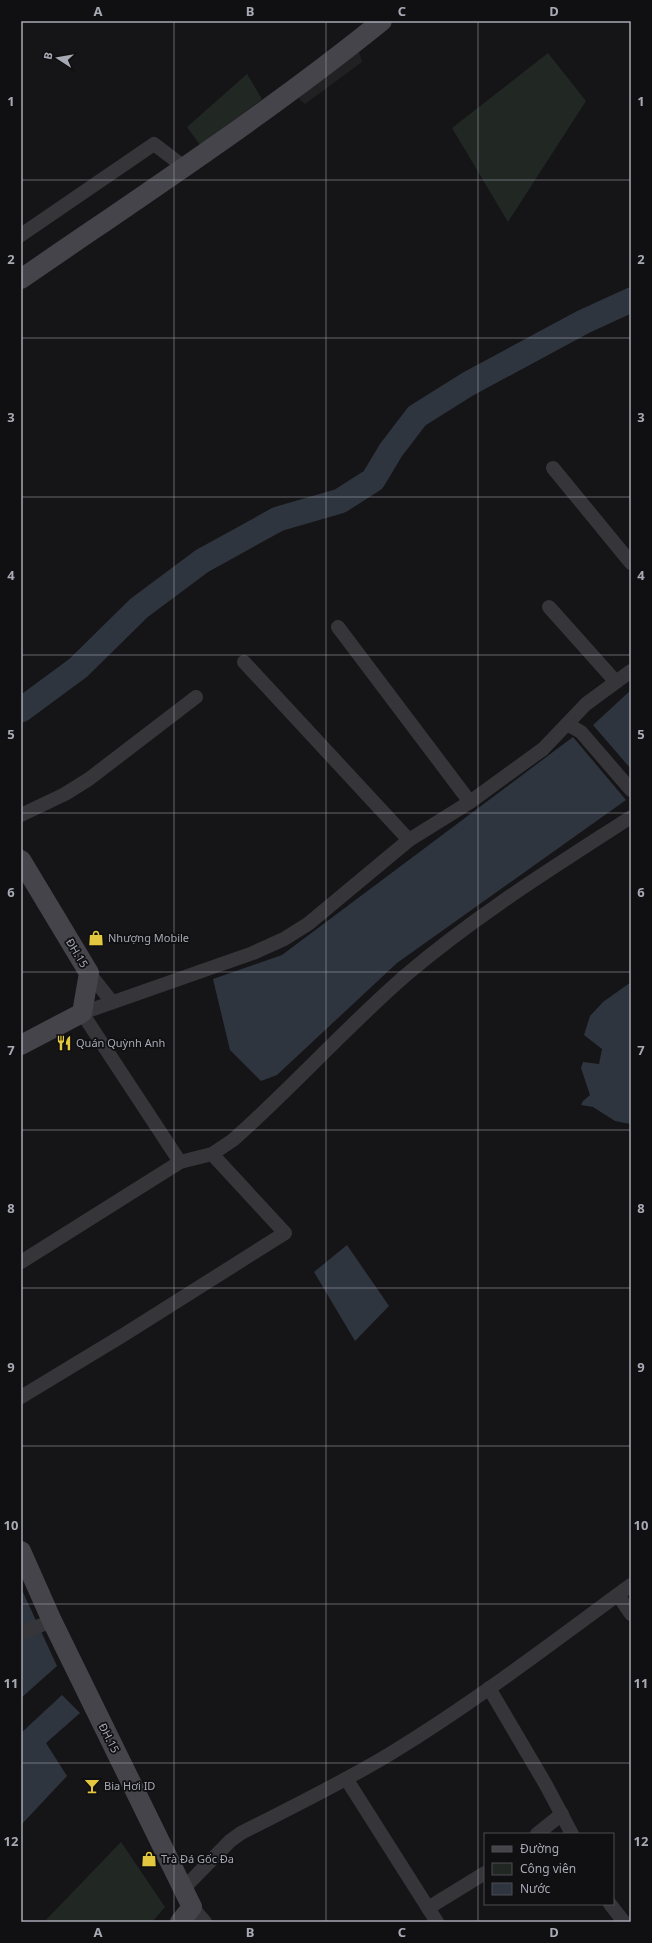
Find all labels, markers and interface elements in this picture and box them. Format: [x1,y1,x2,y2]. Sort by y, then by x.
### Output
text: A [94,2,103,20]
text: B [246,2,254,20]
text: C [398,2,406,20]
text: D [549,2,559,20]
north arrow [38,38,78,78]
text: B [40,51,56,61]
text: 1 [7,92,15,110]
text: 1 [637,92,645,110]
text: 2 [7,250,15,268]
text: 2 [637,250,645,268]
text: 3 [7,408,15,426]
text: 3 [637,408,645,426]
text: 4 [7,566,15,584]
text: 4 [637,566,645,584]
text: 5 [7,725,15,743]
text: 5 [637,725,645,743]
text: 6 [7,883,15,901]
text: 6 [637,883,645,901]
shop icon: Nhượng Mobile [87,929,105,947]
place label: Nhượng Mobile [108,930,189,945]
street label: ĐH.15 [63,935,92,970]
restaurant icon: Quán Quỳnh Anh [55,1034,73,1052]
place label: Quán Quỳnh Anh [76,1035,165,1050]
text: 7 [7,1041,15,1059]
text: 7 [637,1041,645,1059]
text: 8 [7,1199,15,1217]
text: 8 [637,1199,645,1217]
text: 9 [7,1358,15,1376]
text: 9 [637,1358,645,1376]
text: 10 [4,1516,18,1534]
text: 10 [634,1516,648,1534]
text: 11 [4,1674,18,1692]
text: 11 [634,1674,648,1692]
street label: ĐH.15 [96,1720,123,1755]
bar icon: Bia Hơi ID [83,1777,101,1795]
place label: Bia Hơi ID [104,1778,155,1793]
text: 12 [4,1832,18,1850]
text: 12 [634,1832,648,1850]
legend [484,1833,614,1905]
text: Đường [520,1840,559,1857]
shop icon: Trà Đá Gốc Đa [140,1850,158,1868]
place label: Trà Đá Gốc Đa [161,1851,234,1866]
text: Công viên [520,1860,576,1877]
text: Nước [520,1880,551,1897]
text: A [94,1923,103,1941]
text: B [246,1923,254,1941]
text: C [398,1923,406,1941]
text: D [549,1923,559,1941]

